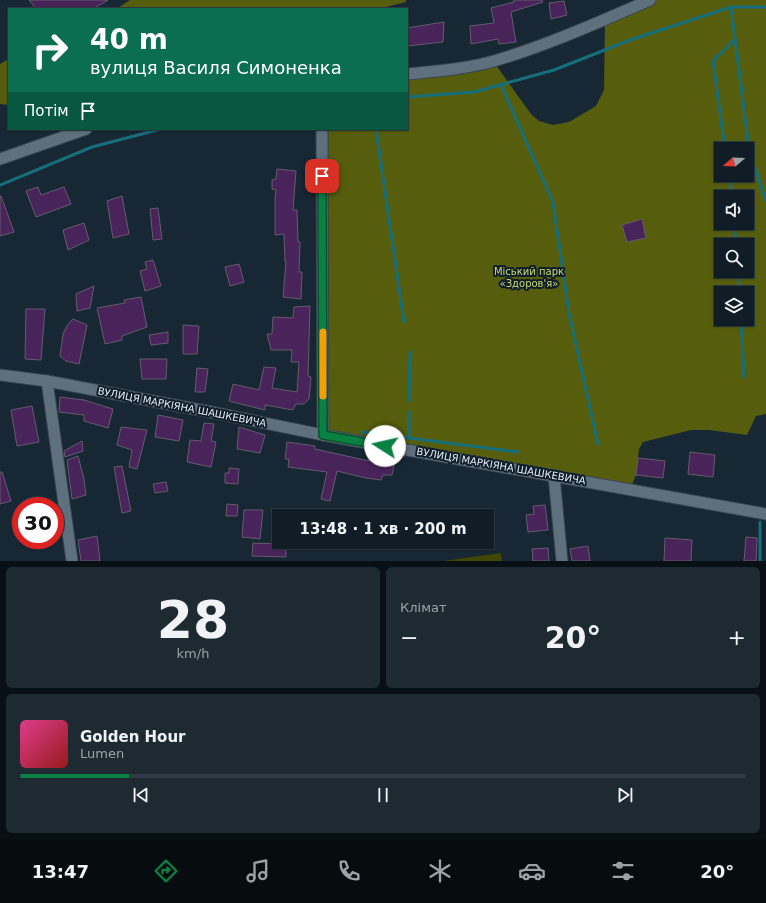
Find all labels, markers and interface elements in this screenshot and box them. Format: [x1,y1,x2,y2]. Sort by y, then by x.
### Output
text: 40 m [90,23,168,56]
icon: right [24,24,76,76]
text: вулиця Василя Симоненка [90,57,342,78]
icon: arrive [77,100,99,122]
text: Потім [24,102,69,120]
north arrow [714,142,754,182]
map controls [714,142,754,326]
pin [305,159,339,193]
icon: arrive [311,165,333,187]
button: sound [714,190,754,230]
button: search [714,238,754,278]
park label: Міський парк «Здоров'я» [494,266,564,289]
button: layers [714,286,754,326]
street label: ВУЛИЦЯ МАРКІЯНА ШАШКЕВИЧА [97,385,267,429]
position arrow [364,425,406,467]
street label: ВУЛИЦЯ МАРКІЯНА ШАШКЕВИЧА [416,446,587,486]
speed limit sign: 30 [12,497,64,549]
text: 13:48 · 1 хв · 200 m [299,520,467,538]
text: 28 [157,590,229,650]
text: Клімат [400,600,447,615]
text: 20° [545,620,601,655]
text: − [400,625,418,650]
text: + [728,625,746,650]
text: km/h [177,646,209,661]
text: Golden Hour [80,728,186,746]
text: Lumen [80,746,124,761]
icon: previous [130,784,152,806]
icon: pause [372,784,394,806]
icon: next [614,784,636,806]
icon: directions [152,857,180,885]
icon: music [244,857,272,885]
icon: phone [335,857,363,885]
icon: climate [426,857,454,885]
icon: car [518,857,546,885]
icon: filters [609,857,637,885]
text: 13:47 [32,861,89,882]
text: 20° [700,861,734,882]

